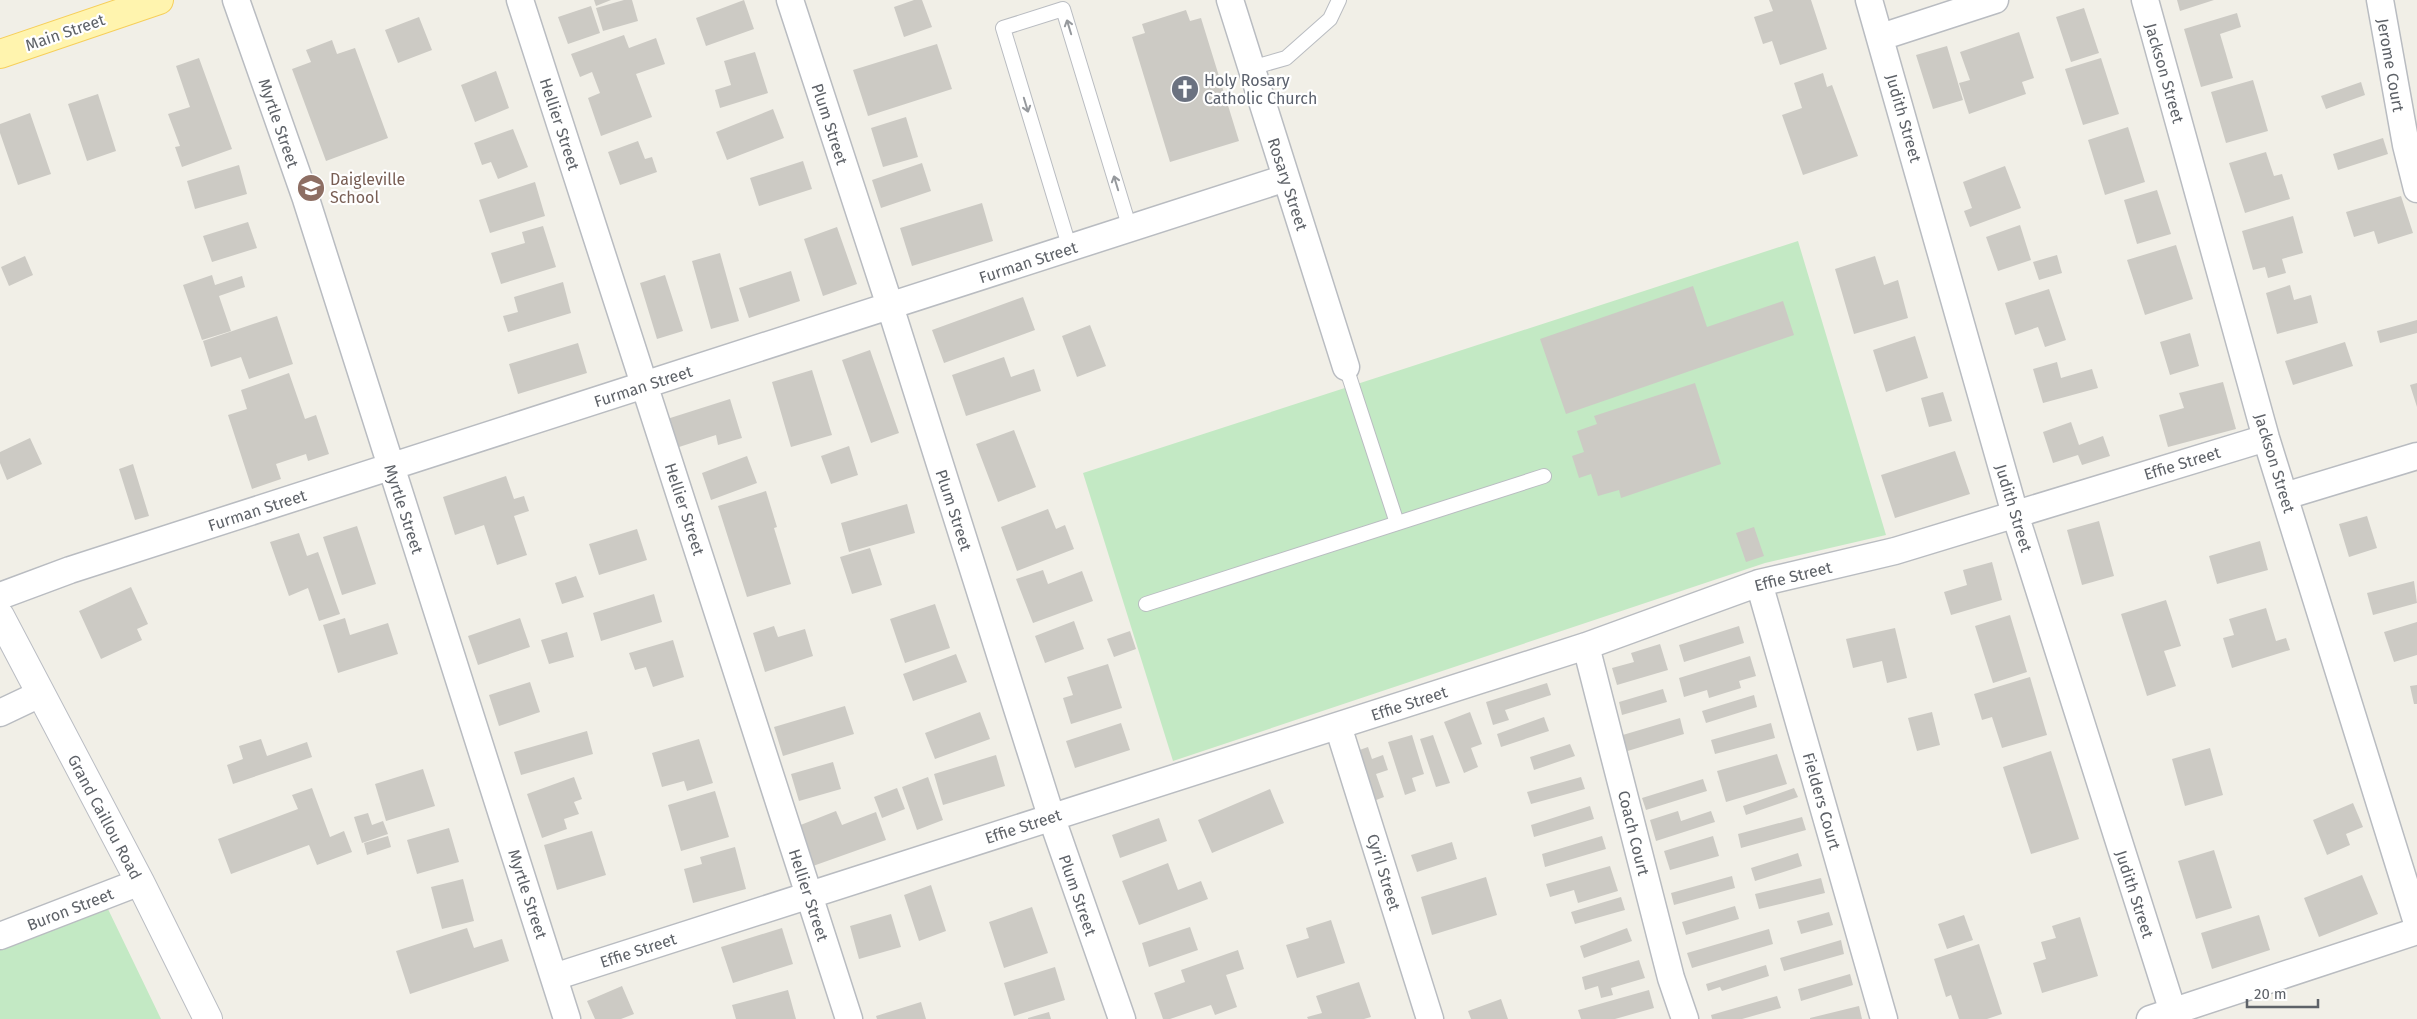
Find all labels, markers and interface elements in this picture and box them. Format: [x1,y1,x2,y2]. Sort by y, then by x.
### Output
street label: Main Street [23,10,108,55]
street label: Jerome Court [2373,17,2408,114]
one-way arrow [1063,19,1073,35]
street label: Jackson Street [2141,21,2188,126]
place label: Holy Rosary Catholic Church [1204,71,1317,108]
street label: Judith Street [1882,72,1925,165]
church icon: Holy Rosary Catholic Church [1170,74,1200,104]
street label: Myrtle Street [254,76,303,170]
street label: Hellier Street [536,76,583,173]
street label: Plum Street [807,81,852,167]
one-way arrow [1022,97,1032,113]
street label: Rosary Street [1264,135,1312,233]
place label: Daigleville School [330,170,405,207]
school or university icon: Daigleville School [296,173,326,203]
one-way arrow [1110,175,1120,191]
street label: Furman Street [977,238,1080,287]
street label: Furman Street [592,362,695,411]
street label: Jackson Street [2250,411,2299,515]
street label: Effie Street [2142,443,2223,484]
street label: Hellier Street [661,461,708,558]
street label: Myrtle Street [380,462,427,557]
street label: Judith Street [1991,462,2036,555]
street label: Plum Street [931,467,976,553]
street label: Furman Street [206,486,309,535]
street label: Effie Street [1752,558,1834,595]
street label: Effie Street [1369,682,1450,725]
street label: Fielders Court [1799,750,1845,852]
street label: Grand Caillou Road [64,752,146,883]
street label: Coach Court [1614,789,1653,878]
street label: Effie Street [983,805,1064,848]
street label: Cyril Street [1363,832,1404,913]
street label: Myrtle Street [504,847,551,942]
street label: Hellier Street [785,847,832,944]
street label: Judith Street [2111,848,2158,941]
street label: Plum Street [1055,852,1100,938]
street label: Buron Street [24,884,116,935]
street label: Effie Street [598,929,679,972]
scale bar [2247,976,2318,1008]
text: 20 m [2254,985,2287,1003]

